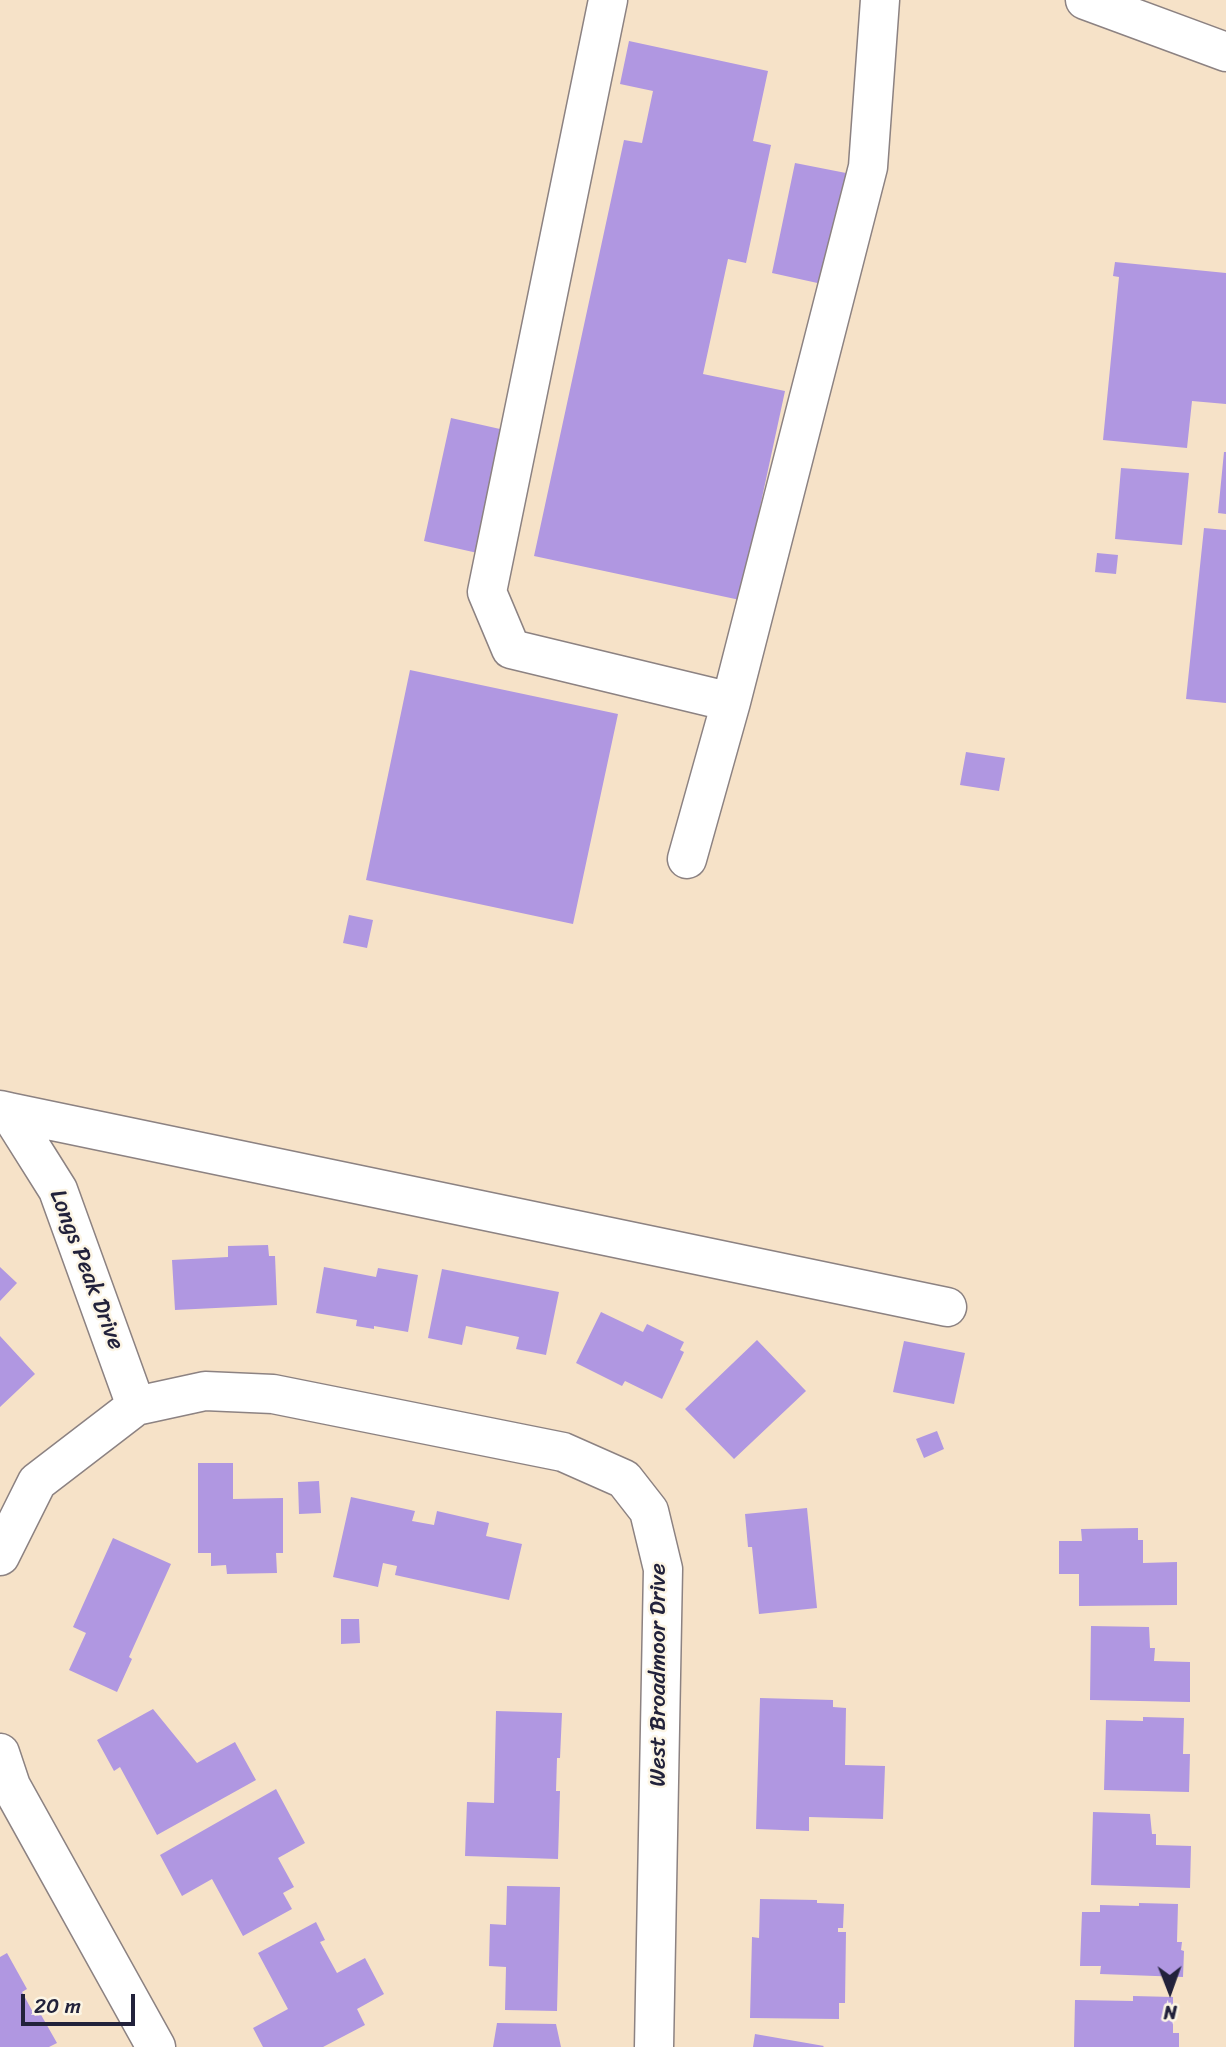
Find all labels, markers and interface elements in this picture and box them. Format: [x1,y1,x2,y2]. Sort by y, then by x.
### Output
street label: Longs Peak Drive [43,1186,129,1354]
street label: West Broadmoor Drive [645,1563,673,1787]
north arrow [1135,1956,1205,2026]
scale bar [24,1980,138,2024]
text: 20 m [34,1987,81,2025]
text: N [1164,1996,1177,2029]

